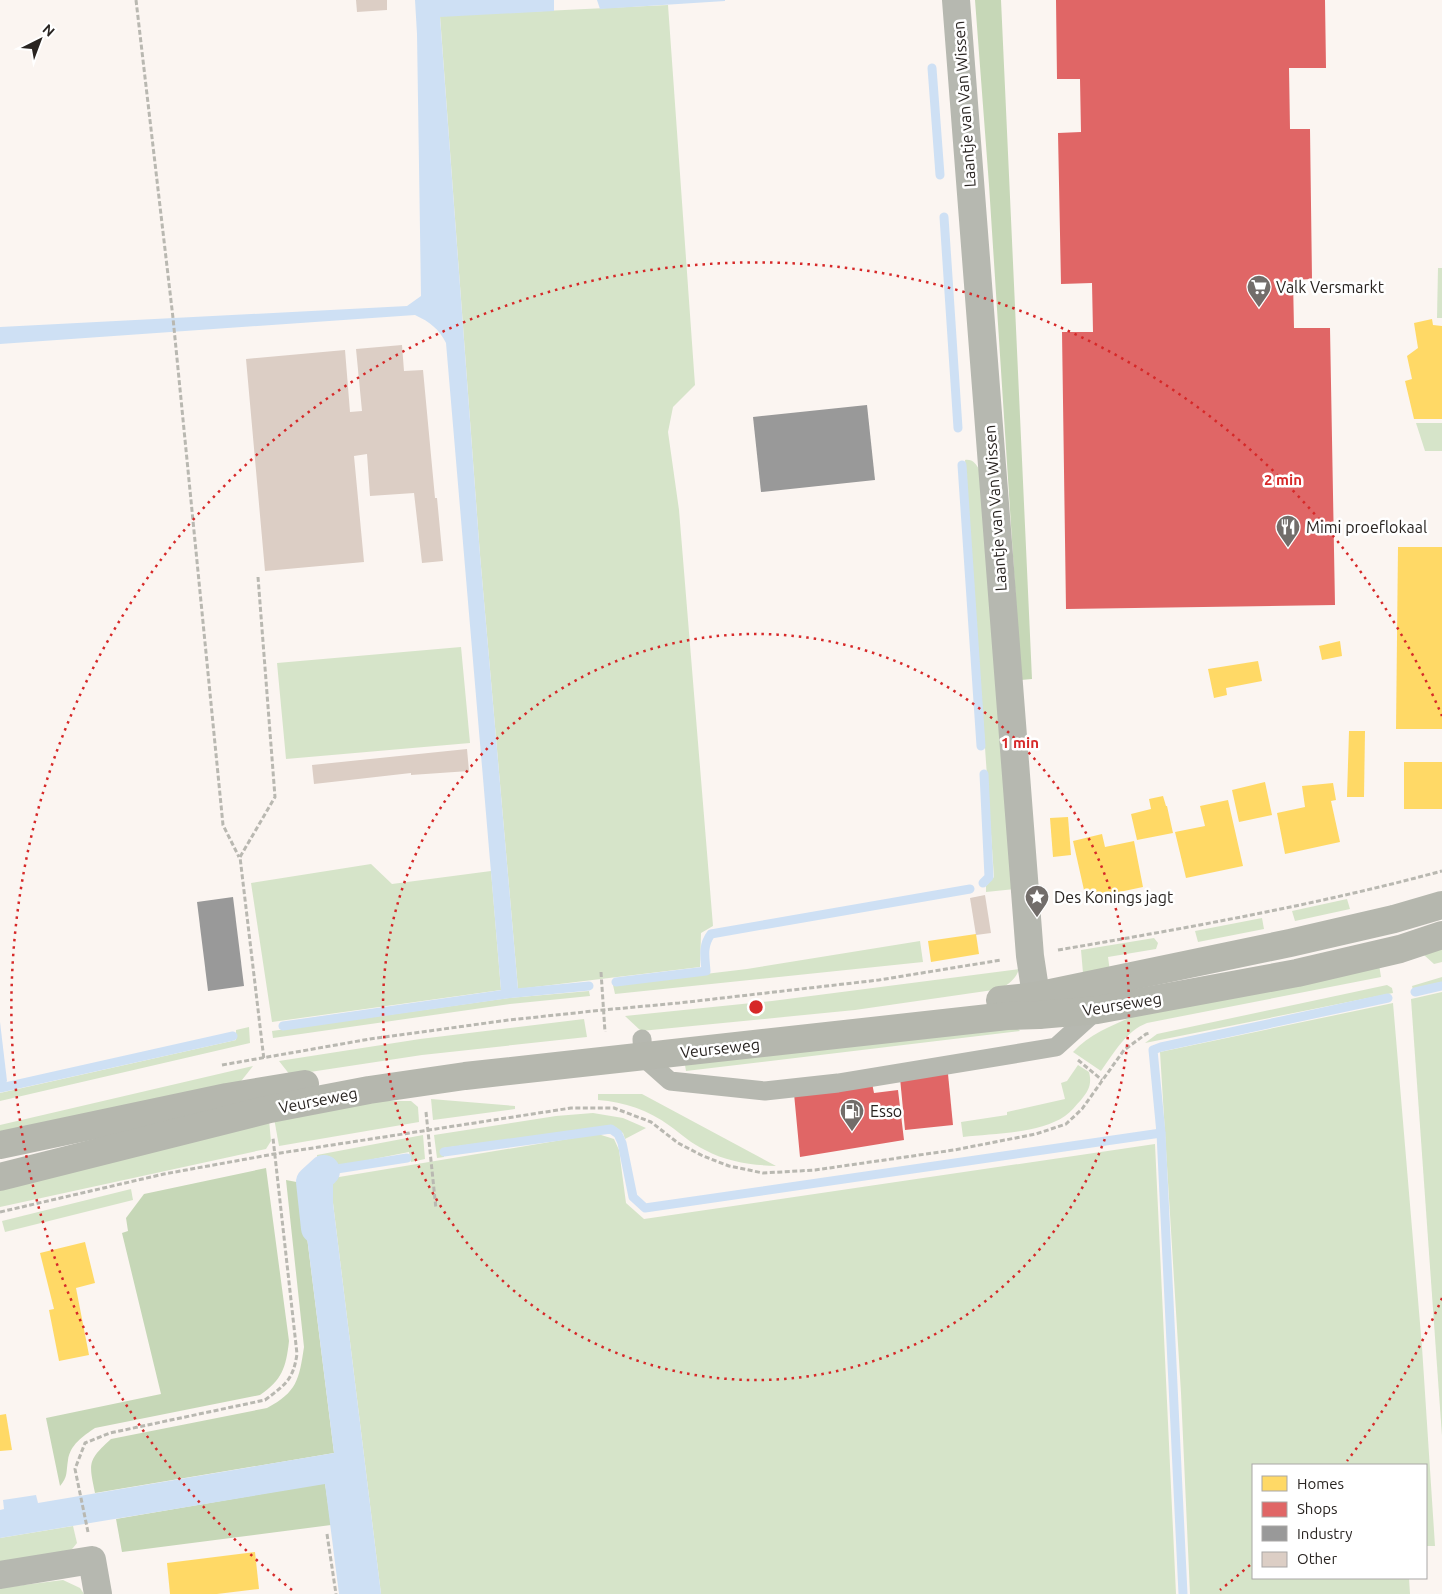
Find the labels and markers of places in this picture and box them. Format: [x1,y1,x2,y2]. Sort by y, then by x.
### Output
supermarket icon: Valk Versmarkt [1246,274,1272,308]
place label: Valk Versmarkt [1276,278,1385,296]
restaurant icon: Mimi proeflokaal [1275,514,1301,548]
place label: Mimi proeflokaal [1306,518,1427,536]
place icon: Des Konings jagt [1024,884,1050,918]
place label: Des Konings jagt [1054,888,1174,906]
centre of rings [747,998,765,1016]
fuel station icon: Esso [839,1098,865,1132]
place label: Esso [870,1102,902,1120]

